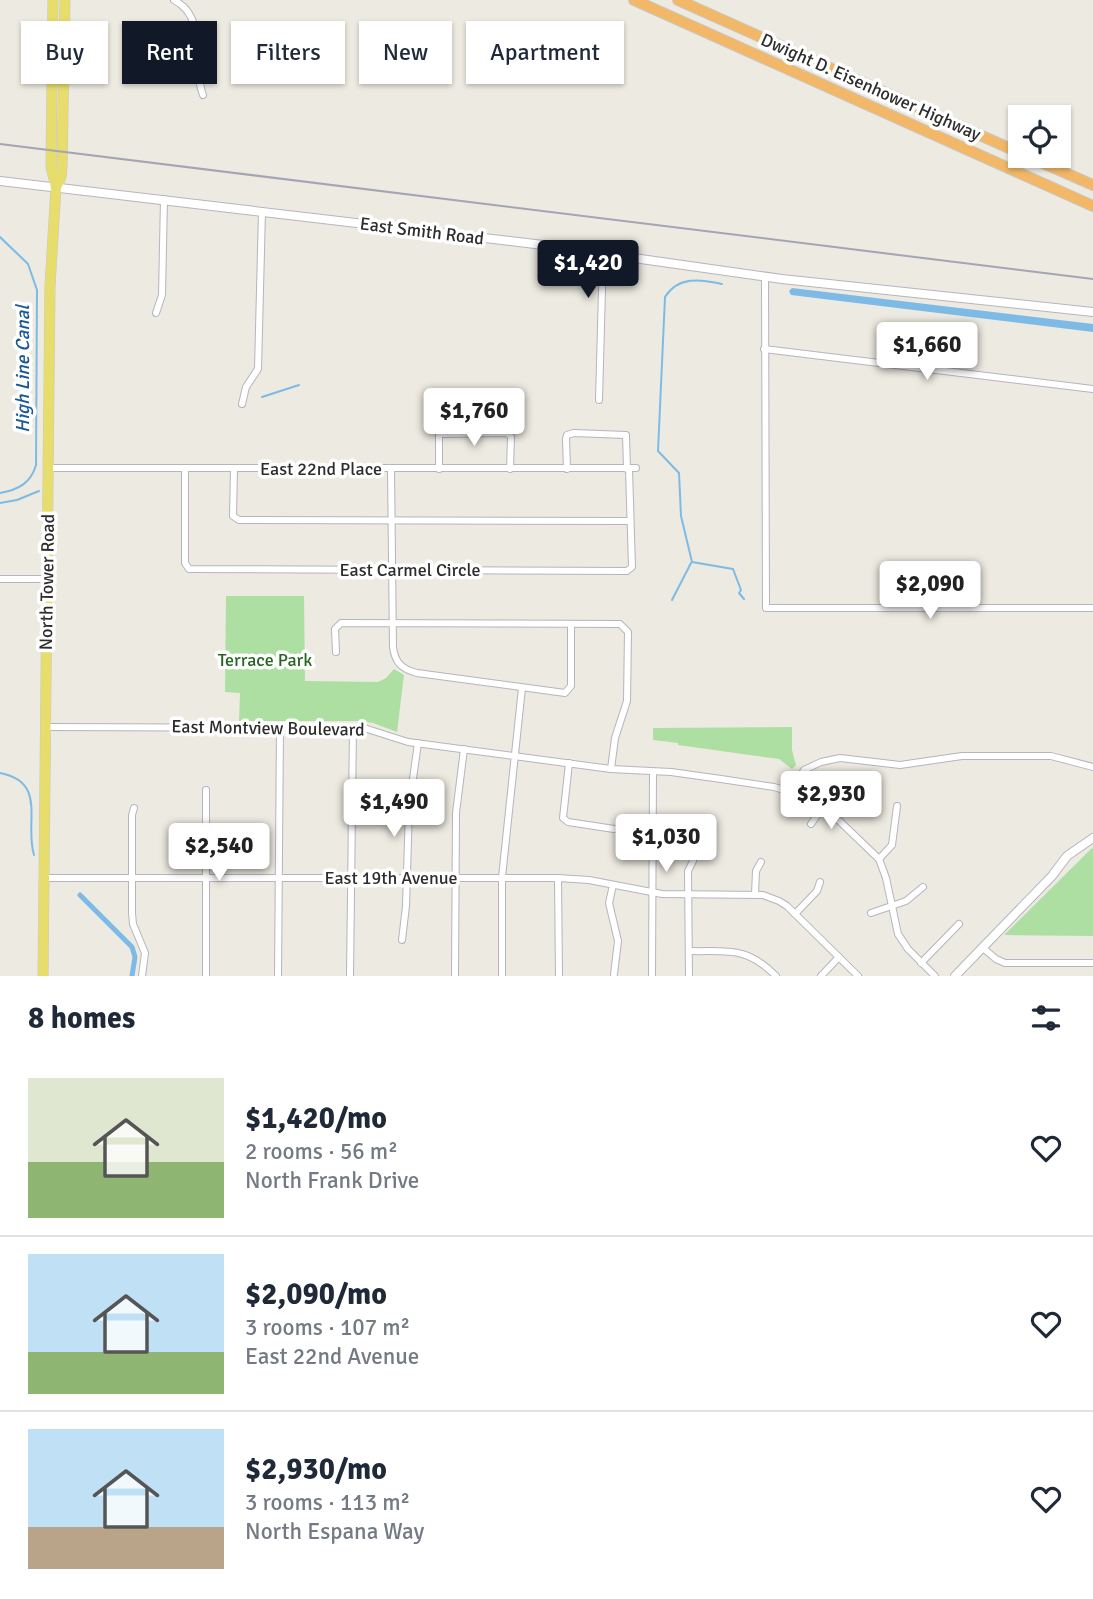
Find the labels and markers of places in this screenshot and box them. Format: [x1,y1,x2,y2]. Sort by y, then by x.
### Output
pin: $1,420 [531,240,645,300]
pin: $1,660 [870,322,984,382]
pin: $1,760 [417,388,531,448]
pin: $2,090 [873,562,987,621]
pin: $2,930 [774,772,888,831]
pin: $1,490 [337,780,451,839]
pin: $1,030 [609,814,723,874]
pin: $2,540 [162,824,276,883]

